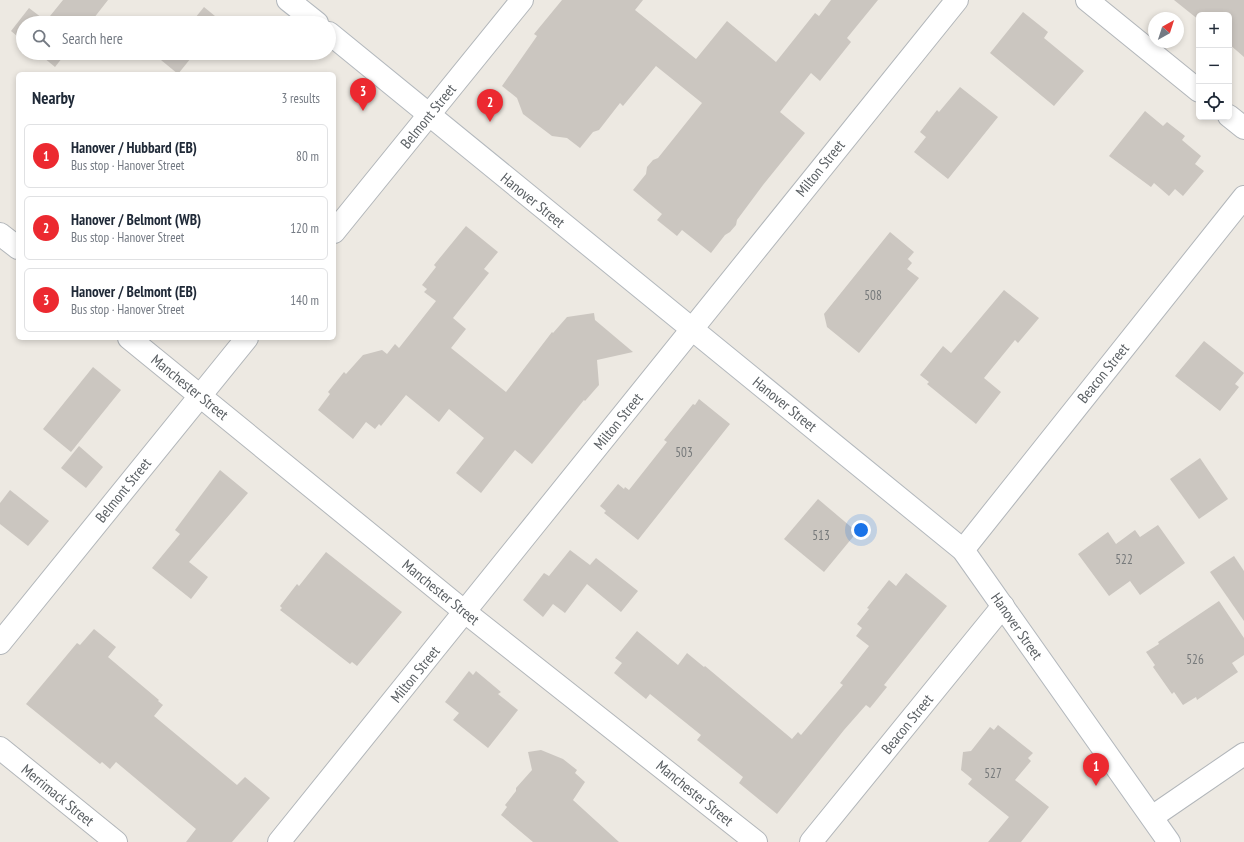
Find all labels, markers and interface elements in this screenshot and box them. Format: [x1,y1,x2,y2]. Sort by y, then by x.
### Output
north arrow [1148,12,1184,48]
map controls [1196,12,1232,120]
button: + [1196,12,1232,48]
search box [16,16,336,60]
icon: search [30,27,52,49]
text: Search here [62,29,123,48]
button: − [1196,48,1232,84]
pin: 3 [350,78,376,111]
street label: Belmont Street [396,80,460,152]
button: locate [1196,84,1232,120]
text: Nearby [32,87,75,109]
pin: 2 [477,89,503,122]
text: 3 results [281,90,320,107]
street label: Milton Street [791,136,849,200]
text: Hanover / Hubbard (EB) [71,138,197,157]
text: 1 [43,148,49,165]
text: 80 m [296,148,319,165]
text: Bus stop · Hanover Street [71,157,184,174]
street label: Hanover Street [497,168,569,232]
text: Hanover / Belmont (WB) [71,210,201,229]
text: 2 [43,220,49,237]
text: 120 m [290,220,319,237]
text: Bus stop · Hanover Street [71,229,184,246]
text: Hanover / Belmont (EB) [71,282,197,301]
house number: 508 [864,287,882,304]
text: 3 [43,292,49,309]
text: 140 m [290,292,319,309]
text: Bus stop · Hanover Street [71,301,184,318]
street label: Beacon Street [1073,339,1133,407]
street label: Manchester Street [148,350,232,424]
street label: Hanover Street [749,372,821,436]
street label: Milton Street [589,389,647,453]
house number: 503 [675,444,693,461]
street label: Belmont Street [91,454,155,526]
your location [851,520,871,540]
house number: 513 [812,527,830,544]
house number: 522 [1115,551,1133,568]
street label: Manchester Street [399,555,483,629]
street label: Hanover Street [987,589,1047,663]
street label: Milton Street [386,642,444,706]
house number: 526 [1186,651,1204,668]
street label: Beacon Street [877,690,937,758]
pin: 1 [1083,753,1109,786]
street label: Manchester Street [653,756,737,830]
street label: Merrimack Street [18,760,98,830]
house number: 527 [984,765,1002,782]

